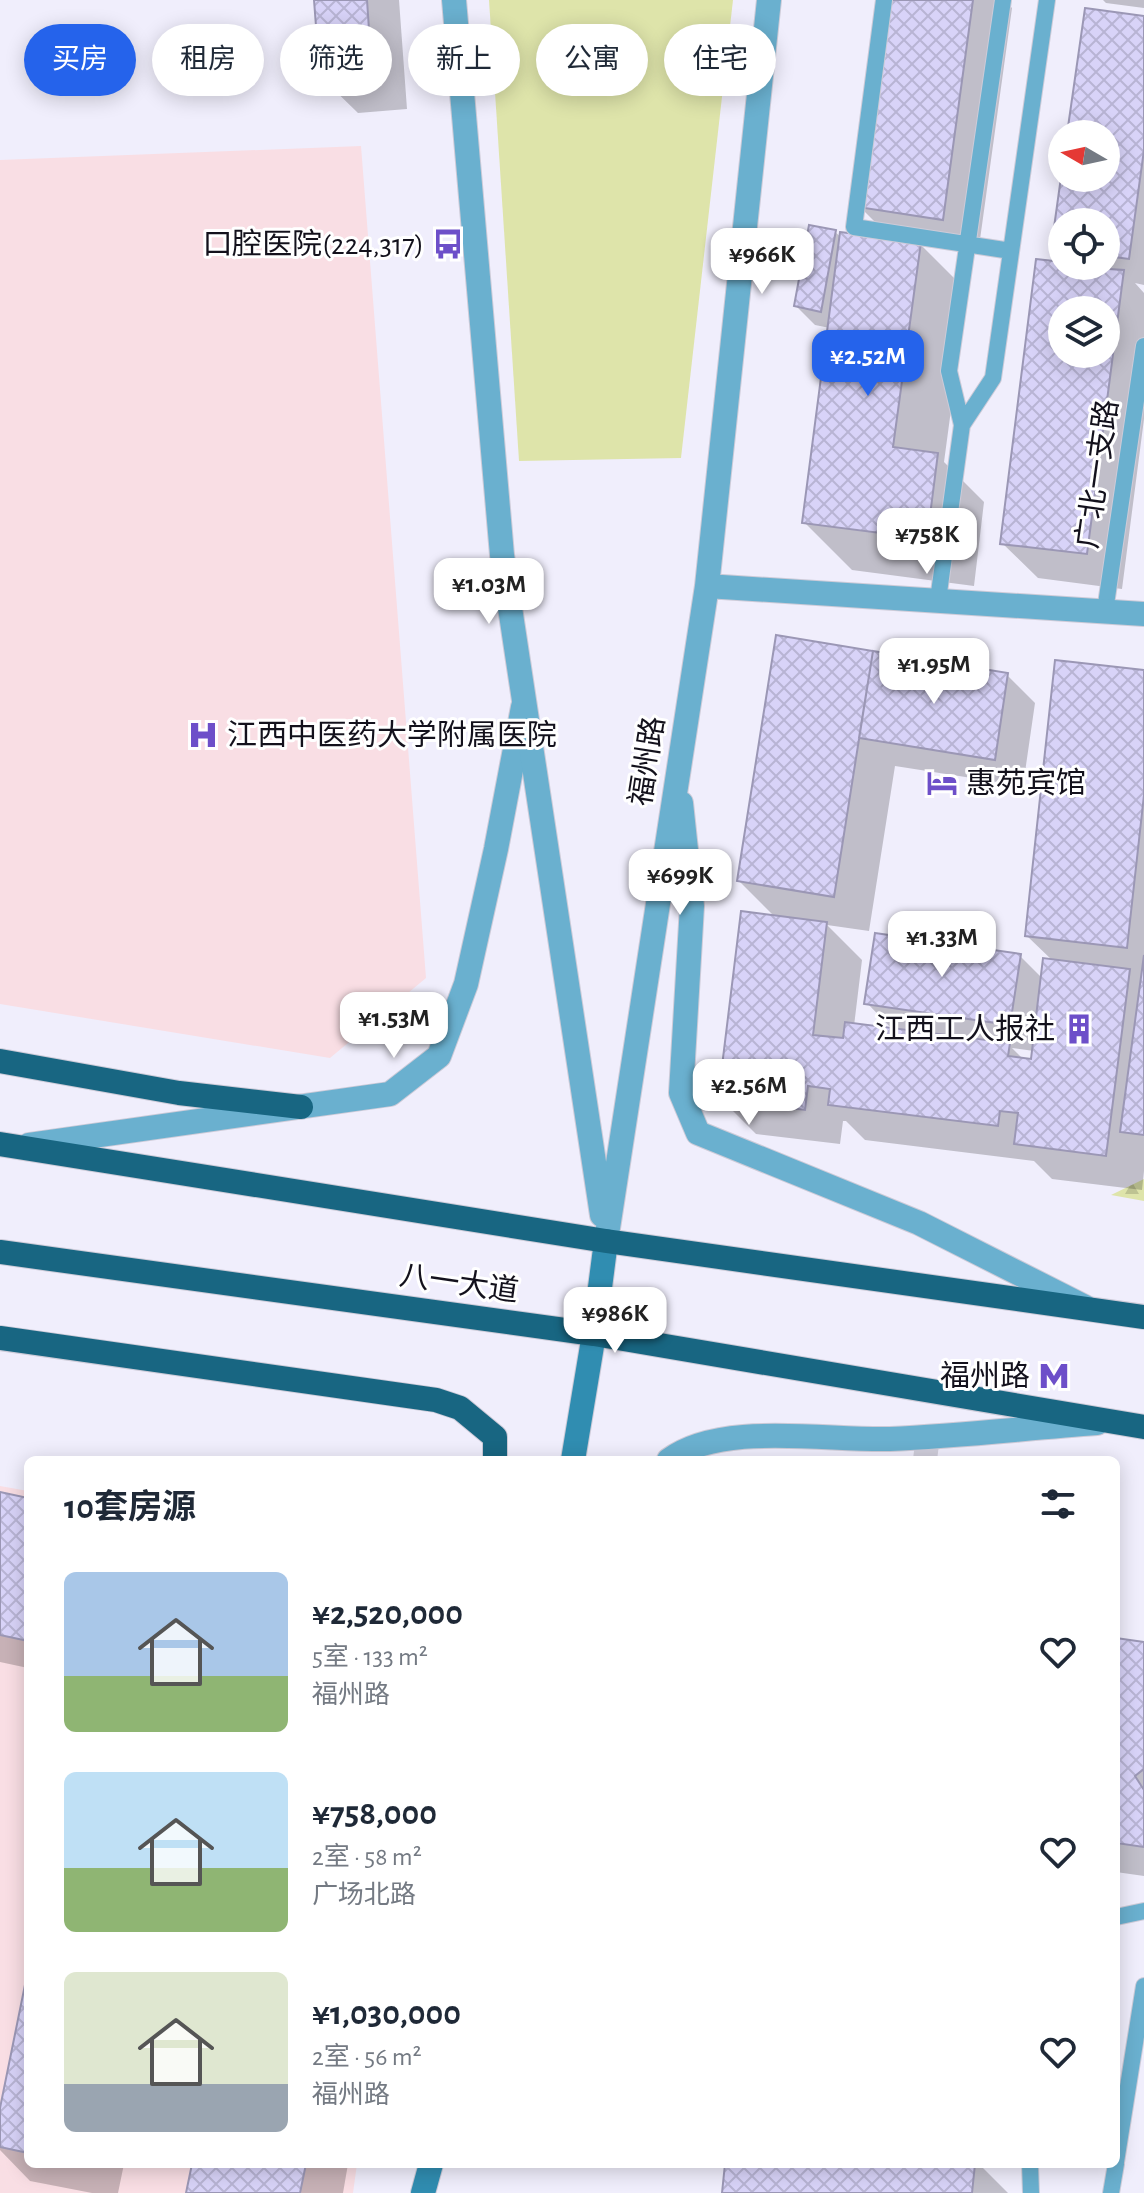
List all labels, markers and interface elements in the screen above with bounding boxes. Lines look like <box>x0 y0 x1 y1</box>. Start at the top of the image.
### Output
chip: 买房 <box>24 24 136 96</box>
chip: 租房 <box>152 24 264 96</box>
chip: 筛选 <box>280 24 392 96</box>
chip: 新上 <box>408 24 520 96</box>
chip: 公寓 <box>536 24 648 96</box>
chip: 住宅 <box>664 24 776 96</box>
north arrow <box>1048 120 1120 192</box>
map controls <box>1048 120 1120 368</box>
button: locate <box>1048 208 1120 280</box>
bus stop icon: 口腔医院(224,317) <box>431 227 465 261</box>
place label: 口腔医院(224,317) <box>202 228 424 260</box>
pin: ¥966K <box>706 228 818 296</box>
text: ¥966K <box>729 241 795 267</box>
button: layers <box>1048 296 1120 368</box>
pin: ¥2.52M <box>803 330 933 398</box>
text: ¥2.52M <box>830 343 906 369</box>
street label: 广北一支路 <box>1071 398 1123 550</box>
pin: ¥758K <box>871 508 983 576</box>
text: ¥758K <box>895 521 959 547</box>
pin: ¥1.03M <box>424 558 554 626</box>
text: ¥1.03M <box>452 571 526 597</box>
pin: ¥1.95M <box>869 638 999 706</box>
text: ¥1.95M <box>897 651 971 677</box>
street label: 福州路 <box>624 714 670 808</box>
hospital icon: 江西中医药大学附属医院 <box>186 718 220 752</box>
place label: 江西中医药大学附属医院 <box>227 719 557 751</box>
hotel icon: 惠苑宾馆 <box>925 766 959 800</box>
place label: 惠苑宾馆 <box>966 767 1086 799</box>
pin: ¥699K <box>624 849 736 917</box>
text: ¥699K <box>647 862 713 888</box>
pin: ¥1.33M <box>877 911 1007 979</box>
text: ¥1.33M <box>906 924 978 950</box>
pin: ¥1.53M <box>329 992 459 1060</box>
text: ¥1.53M <box>358 1005 430 1031</box>
building icon: 江西工人报社 <box>1062 1012 1096 1046</box>
place label: 江西工人报社 <box>875 1013 1055 1045</box>
pin: ¥2.56M <box>684 1059 814 1127</box>
text: ¥2.56M <box>711 1072 787 1098</box>
street label: 八一大道 <box>397 1259 521 1307</box>
pin: ¥986K <box>559 1287 671 1355</box>
text: ¥986K <box>582 1300 648 1326</box>
metro station icon: 福州路 <box>1037 1359 1071 1393</box>
place label: 福州路 <box>940 1360 1030 1392</box>
icon: filters <box>1036 1482 1080 1526</box>
text: 10套房源 <box>64 1491 196 1525</box>
text: ¥2,520,000 <box>312 1597 463 1631</box>
icon: home <box>128 1604 224 1700</box>
icon: heart <box>1036 1630 1080 1674</box>
text: 5室 · 133 m² <box>312 1644 428 1670</box>
text: 福州路 <box>312 1682 390 1708</box>
text: ¥758,000 <box>312 1797 437 1831</box>
icon: home <box>128 1804 224 1900</box>
icon: heart <box>1036 1830 1080 1874</box>
text: 2室 · 58 m² <box>312 1844 422 1870</box>
text: 广场北路 <box>312 1882 416 1908</box>
text: ¥1,030,000 <box>312 1997 461 2031</box>
icon: home <box>128 2004 224 2100</box>
icon: heart <box>1036 2030 1080 2074</box>
text: 2室 · 56 m² <box>312 2044 422 2070</box>
text: 福州路 <box>312 2082 390 2108</box>

